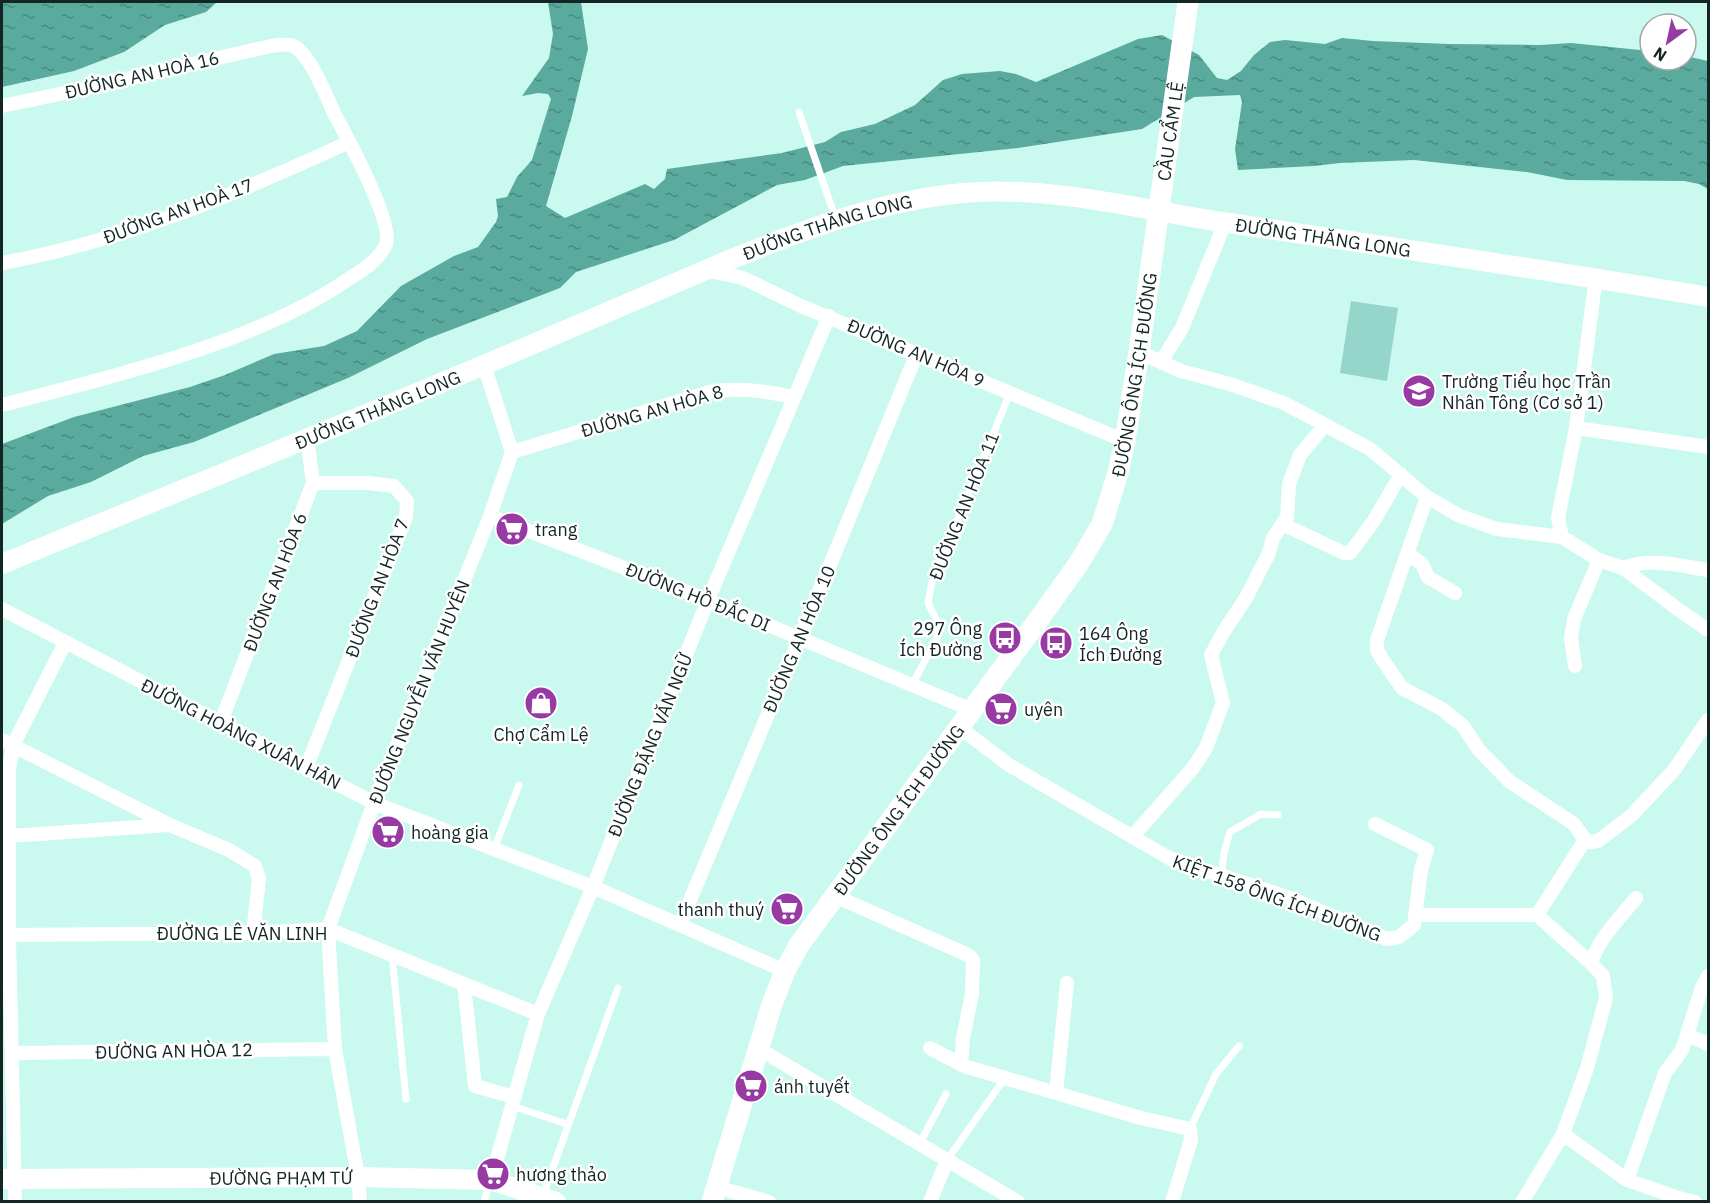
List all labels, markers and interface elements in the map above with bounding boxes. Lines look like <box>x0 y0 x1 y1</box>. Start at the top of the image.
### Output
north arrow <box>1638 12 1698 72</box>
text: N <box>1650 43 1670 66</box>
street label: ĐƯỜNG AN HOÀ 16 <box>62 45 221 104</box>
street label: CẦU CẨM LỆ <box>1150 80 1188 182</box>
street label: ĐƯỜNG AN HOÀ 17 <box>100 172 256 249</box>
street label: ĐƯỜNG THĂNG LONG <box>739 189 914 265</box>
street label: ĐƯỜNG THĂNG LONG <box>1234 213 1413 261</box>
street label: ĐƯỜNG ÔNG ÍCH ĐƯỜNG <box>1106 271 1162 479</box>
street label: ĐƯỜNG AN HÒA 9 <box>844 313 988 392</box>
street label: ĐƯỜNG THĂNG LONG <box>291 365 464 454</box>
place label: Trường Tiểu học Trần Nhân Tông (Cơ sở 1) <box>1442 370 1611 414</box>
school or university icon: Trường Tiểu học Trần Nhân Tông (Cơ sở 1) <box>1401 373 1437 409</box>
street label: ĐƯỜNG AN HÒA 8 <box>578 379 726 442</box>
street label: ĐƯỜNG AN HÒA 11 <box>923 428 1004 583</box>
street label: ĐƯỜNG AN HÒA 6 <box>237 509 312 655</box>
supermarket icon: trang <box>494 511 530 547</box>
street label: ĐƯỜNG AN HÒA 7 <box>339 515 414 661</box>
place label: trang <box>535 518 578 541</box>
street label: ĐƯỜNG HỒ ĐẮC DI <box>622 555 775 637</box>
street label: ĐƯỜNG AN HÒA 10 <box>757 562 840 716</box>
street label: ĐƯỜNG NGUYỄN VĂN HUYÊN <box>362 576 475 807</box>
place label: 297 Ông Ích Đường <box>899 617 982 661</box>
bus stop icon: 297 Ông Ích Đường <box>987 620 1023 656</box>
place label: 164 Ông Ích Đường <box>1079 622 1162 666</box>
bus stop icon: 164 Ông Ích Đường <box>1038 625 1074 661</box>
street label: ĐƯỜNG ĐẶNG VĂN NGỮ <box>602 649 698 840</box>
street label: ĐƯỜNG HOÀNG XUÂN HÃN <box>137 673 345 794</box>
shop icon: Chợ Cẩm Lệ <box>523 685 559 721</box>
supermarket icon: uyên <box>983 691 1019 727</box>
place label: uyên <box>1024 698 1063 721</box>
street label: ĐƯỜNG ÔNG ÍCH ĐƯỜNG <box>828 720 969 900</box>
place label: Chợ Cẩm Lệ <box>493 723 589 746</box>
supermarket icon: hoàng gia <box>370 814 406 850</box>
place label: hoàng gia <box>411 821 489 844</box>
street label: KIỆT 158 ÔNG ÍCH ĐƯỜNG <box>1170 849 1385 946</box>
supermarket icon: thanh thuý <box>769 891 805 927</box>
place label: thanh thuý <box>677 898 764 921</box>
street label: ĐƯỜNG LÊ VĂN LINH <box>157 921 327 945</box>
street label: ĐƯỜNG AN HÒA 12 <box>95 1037 253 1064</box>
supermarket icon: ánh tuyết <box>733 1068 769 1104</box>
place label: ánh tuyết <box>774 1075 850 1098</box>
supermarket icon: hương thảo <box>475 1156 511 1192</box>
place label: hương thảo <box>516 1163 607 1186</box>
street label: ĐƯỜNG PHẠM TỨ <box>209 1165 353 1189</box>

